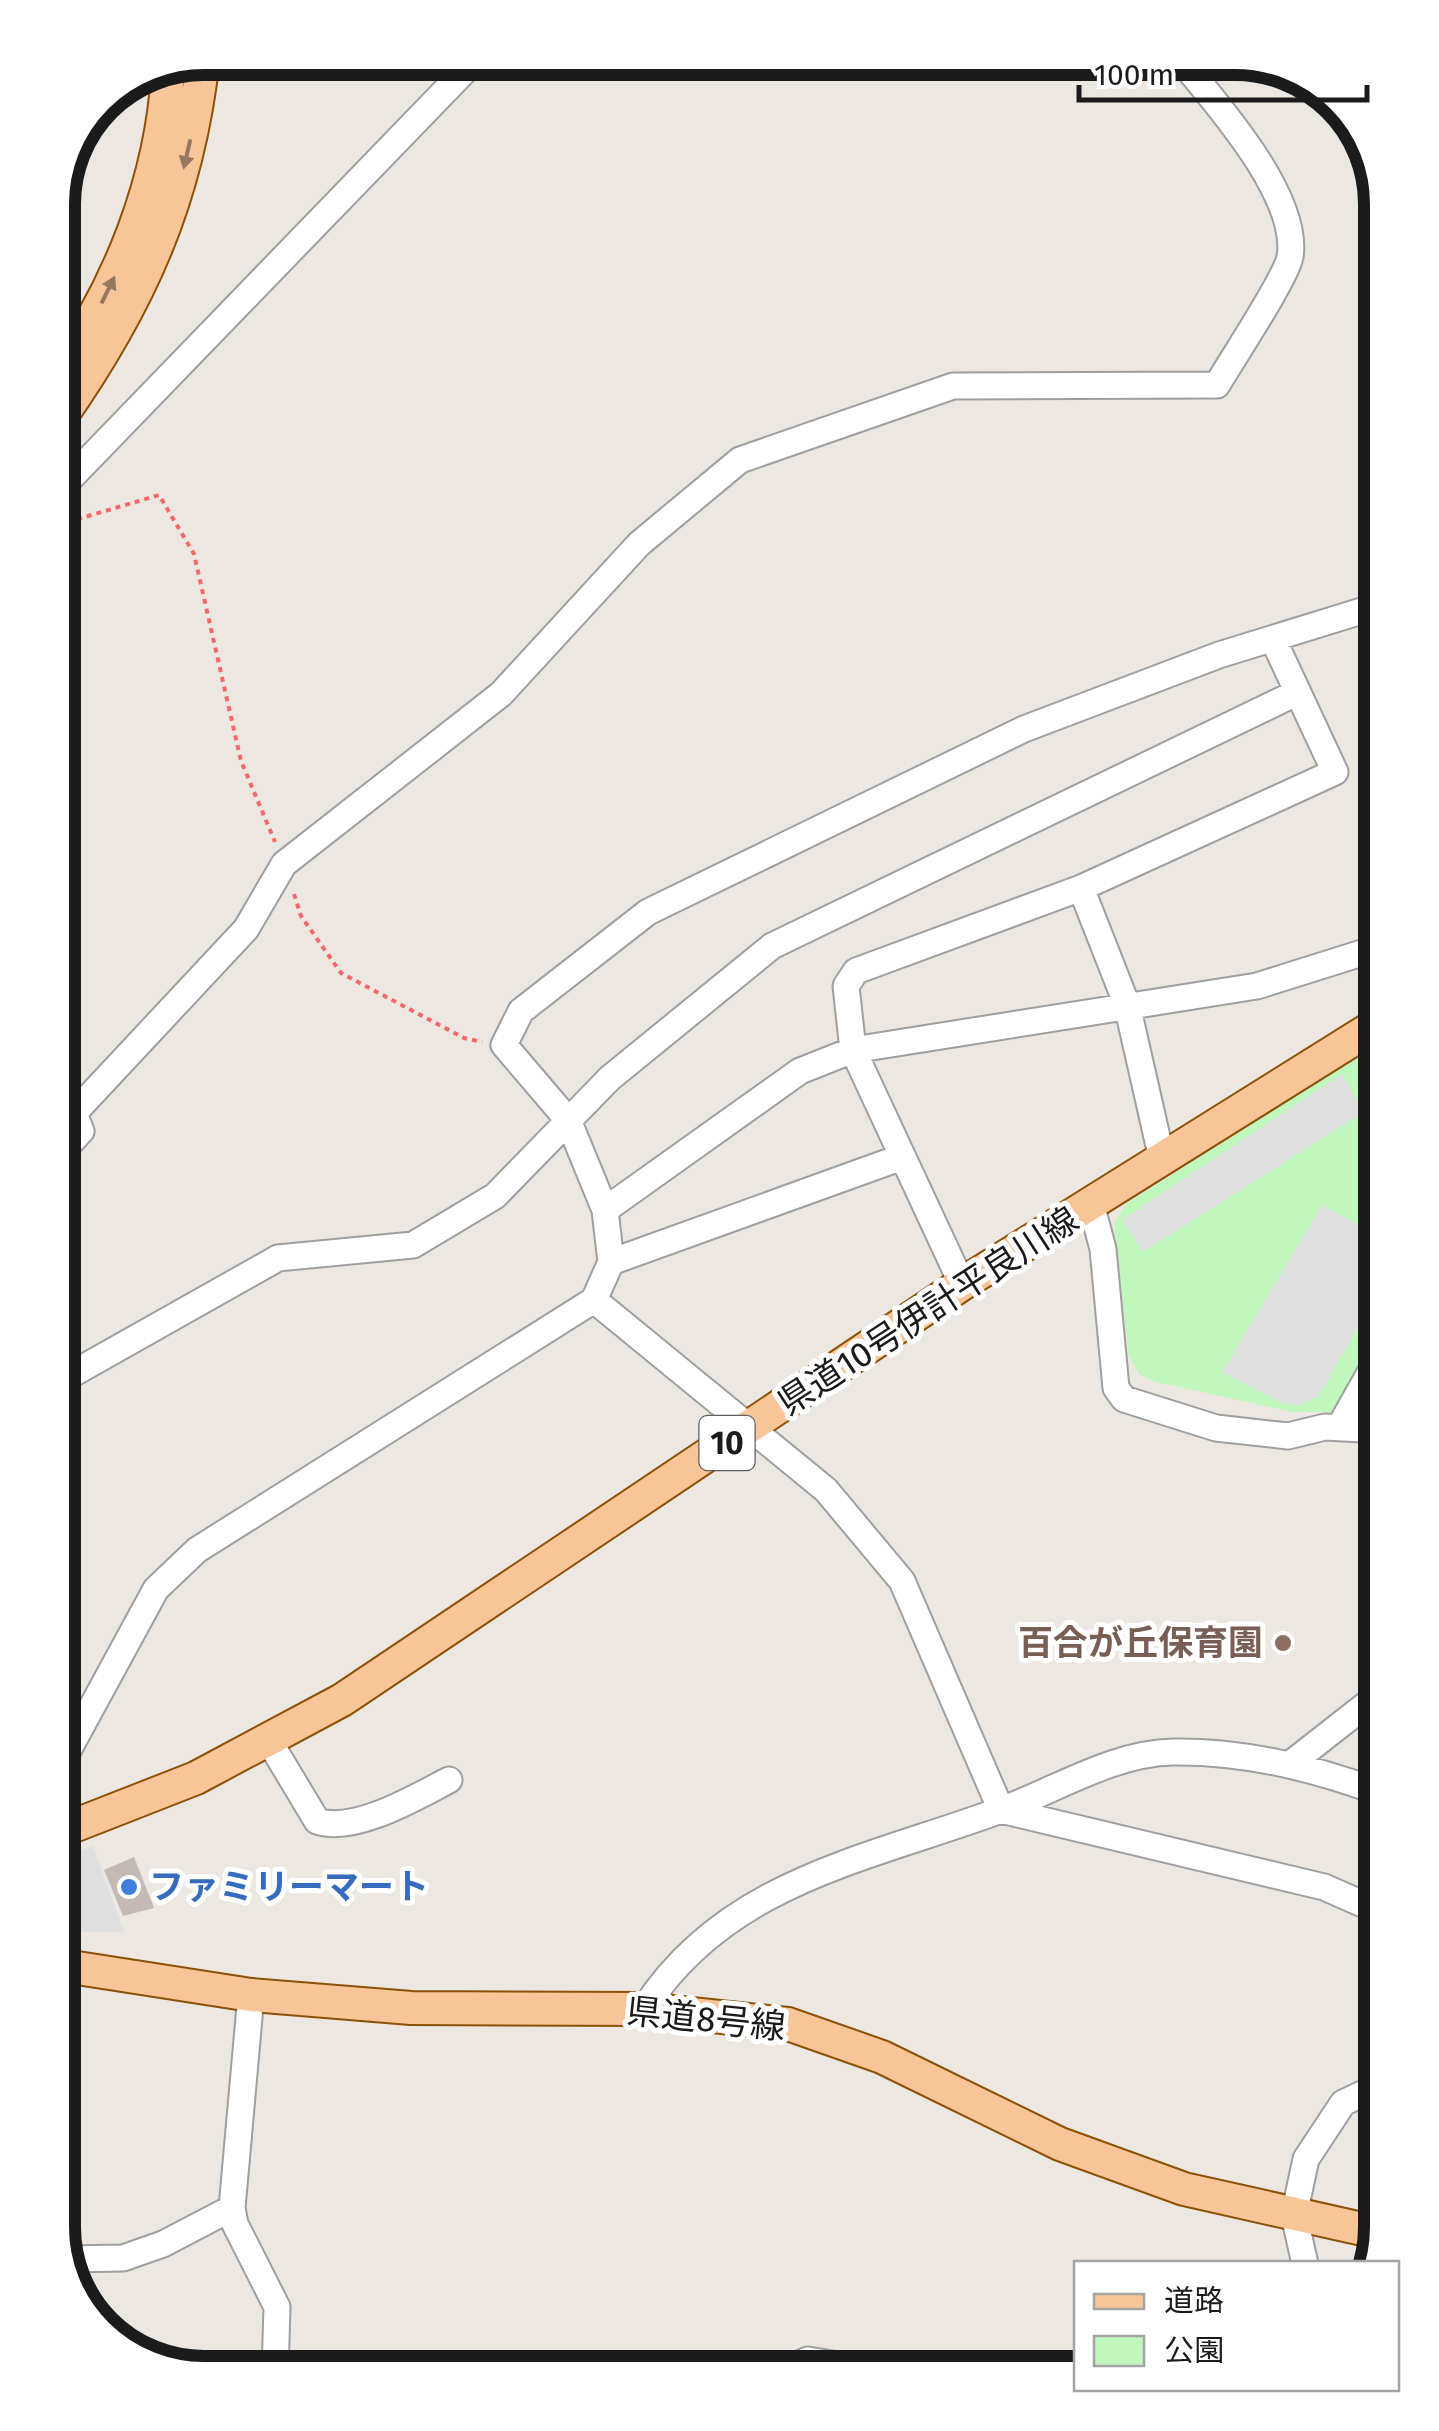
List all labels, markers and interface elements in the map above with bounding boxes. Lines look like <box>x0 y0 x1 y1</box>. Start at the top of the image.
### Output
scale bar <box>1079 40 1366 102</box>
text: 100 m <box>1094 57 1174 93</box>
one-way arrow <box>179 139 194 170</box>
one-way arrow <box>99 275 116 304</box>
street label: 県道10号伊計平良川線 <box>770 1198 1086 1424</box>
road number: 10 <box>700 1416 754 1470</box>
place label: 百合が丘保育園 <box>1018 1622 1263 1664</box>
marker: 百合が丘保育園 <box>1272 1632 1294 1654</box>
place label: ファミリーマート <box>149 1866 429 1908</box>
marker: ファミリーマート <box>118 1876 140 1898</box>
street label: 県道8号線 <box>625 1990 787 2048</box>
legend <box>1074 2261 1399 2391</box>
text: 道路 <box>1164 2283 1224 2319</box>
text: 公園 <box>1164 2333 1224 2369</box>

